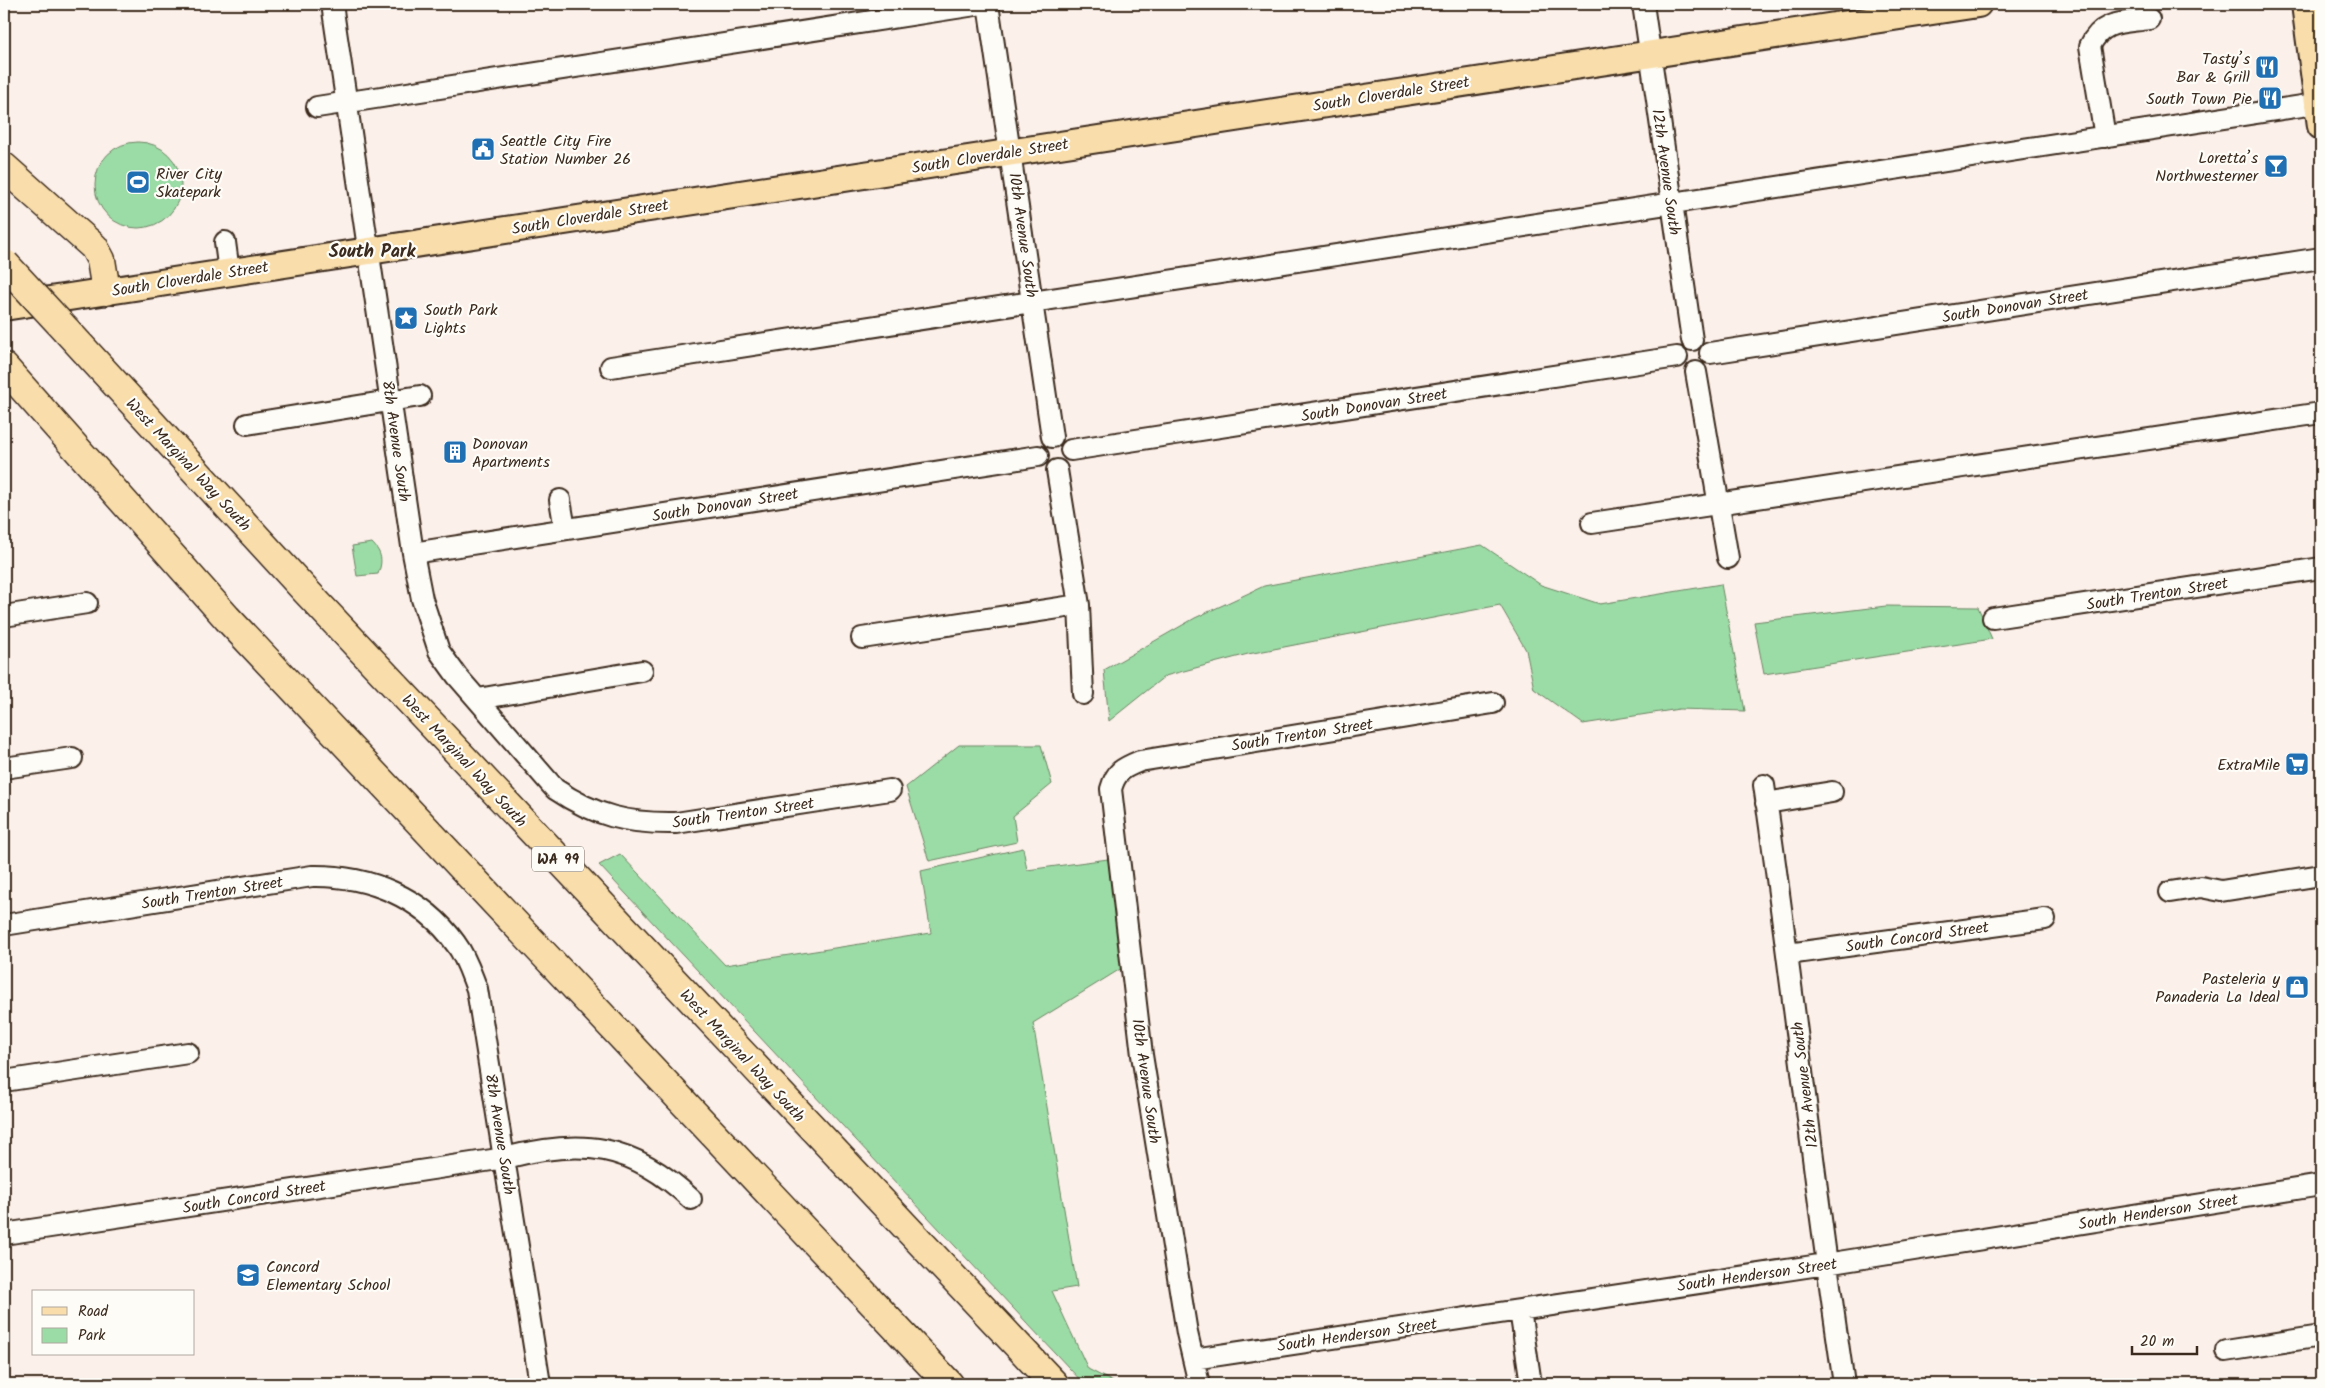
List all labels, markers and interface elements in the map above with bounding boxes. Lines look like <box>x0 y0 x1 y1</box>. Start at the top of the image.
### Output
place label: Tasty’s Bar & Grill <box>2176 47 2250 90</box>
restaurant icon: Tasty’s Bar & Grill <box>2254 54 2280 80</box>
street label: South Cloverdale Street <box>1311 70 1472 119</box>
restaurant icon: South Town Pie <box>2257 85 2283 111</box>
place label: South Town Pie <box>2146 87 2252 112</box>
street label: 12th Avenue South <box>1644 107 1687 237</box>
place label: Seattle City Fire Station Number 26 <box>500 129 631 172</box>
street label: South Cloverdale Street <box>910 132 1071 181</box>
public building icon: Seattle City Fire Station Number 26 <box>470 136 496 162</box>
place label: Loretta’s Northwesterner <box>2155 146 2260 189</box>
bar icon: Loretta’s Northwesterner <box>2263 153 2289 179</box>
place label: River City Skatepark <box>156 162 222 205</box>
sports icon: River City Skatepark <box>125 169 151 195</box>
street label: 10th Avenue South <box>1001 171 1044 299</box>
street label: South Cloverdale Street <box>510 193 671 242</box>
district label: South Park <box>329 238 416 267</box>
street label: South Cloverdale Street <box>110 255 271 304</box>
street label: South Donovan Street <box>1940 282 2091 330</box>
place label: South Park Lights <box>424 298 498 341</box>
place icon: South Park Lights <box>393 305 419 331</box>
street label: 8th Avenue South <box>375 379 416 504</box>
street label: South Donovan Street <box>1299 381 1450 429</box>
street label: West Marginal Way South <box>119 393 257 537</box>
place label: Donovan Apartments <box>472 432 550 475</box>
building icon: Donovan Apartments <box>442 439 468 465</box>
street label: South Donovan Street <box>650 481 801 529</box>
street label: South Trenton Street <box>2085 571 2231 618</box>
street label: West Marginal Way South <box>395 689 533 833</box>
street label: South Trenton Street <box>1230 712 1376 759</box>
supermarket icon: ExtraMile <box>2284 751 2310 777</box>
place label: ExtraMile <box>2217 753 2280 778</box>
street label: South Trenton Street <box>671 791 817 836</box>
road number: WA 99 <box>532 846 584 872</box>
street label: South Trenton Street <box>140 870 286 917</box>
street label: South Concord Street <box>1844 915 1991 960</box>
place label: Pasteleria y Panaderia La Ideal <box>2155 967 2280 1010</box>
shop icon: Pasteleria y Panaderia La Ideal <box>2284 974 2310 1000</box>
street label: West Marginal Way South <box>673 984 811 1128</box>
street label: 10th Avenue South <box>1124 1017 1167 1145</box>
street label: 12th Avenue South <box>1785 1020 1826 1149</box>
street label: 8th Avenue South <box>478 1072 521 1197</box>
street label: South Concord Street <box>181 1174 328 1221</box>
street label: South Henderson Street <box>2077 1187 2241 1237</box>
street label: South Henderson Street <box>1676 1252 1840 1299</box>
place label: Concord Elementary School <box>266 1255 391 1298</box>
school or university icon: Concord Elementary School <box>235 1262 261 1288</box>
legend <box>32 1290 195 1356</box>
text: Road <box>78 1300 109 1324</box>
street label: South Henderson Street <box>1276 1312 1440 1359</box>
scale bar <box>2132 1323 2198 1355</box>
text: Park <box>78 1324 106 1348</box>
text: 20 m <box>2140 1330 2174 1354</box>

